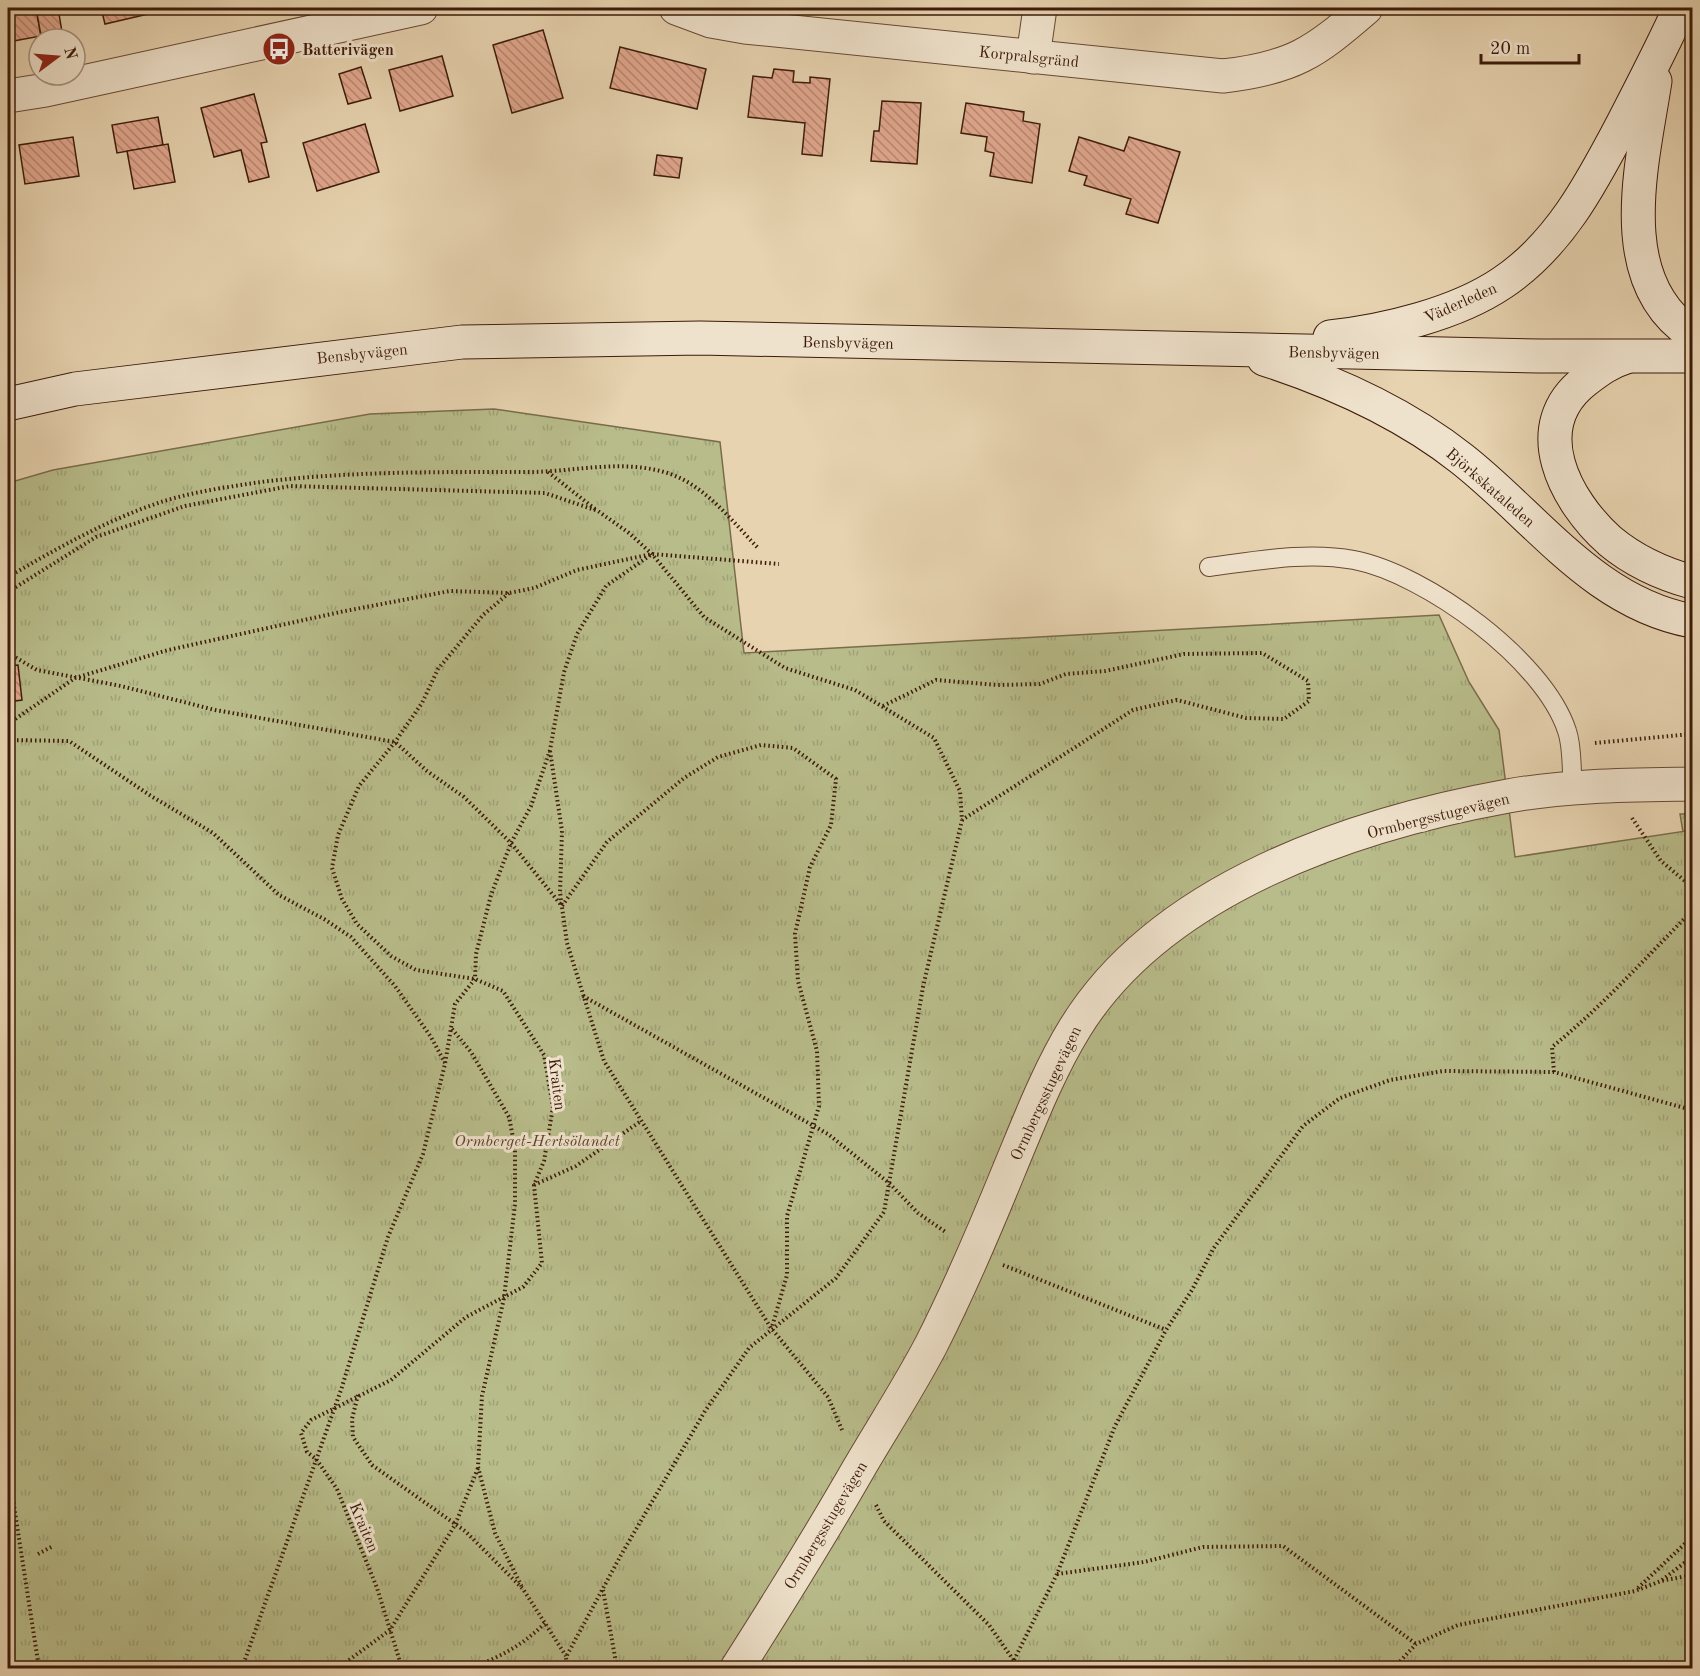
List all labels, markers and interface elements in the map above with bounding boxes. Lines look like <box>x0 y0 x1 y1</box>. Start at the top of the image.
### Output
north arrow <box>27 27 87 87</box>
scale bar <box>1481 27 1578 65</box>
bus stop icon: Batterivägen <box>261 31 297 67</box>
text: 20 m <box>1490 40 1530 58</box>
place label: Batterivägen <box>302 43 394 59</box>
text: N <box>60 45 79 62</box>
street label: Korpralsgränd <box>978 45 1080 71</box>
street label: Väderleden <box>1422 281 1500 327</box>
street label: Bensbyvägen <box>802 335 894 353</box>
street label: Bensbyvägen <box>316 342 409 368</box>
street label: Bensbyvägen <box>1288 345 1380 363</box>
street label: Björkskataleden <box>1442 446 1537 531</box>
street label: Ormbergsstugevägen <box>1366 791 1512 842</box>
street label: Ormbergsstugevägen <box>1009 1024 1085 1164</box>
street label: Kraiten <box>545 1057 567 1112</box>
park label: Ormberget-Hertsölandet <box>454 1134 621 1150</box>
street label: Ormbergsstugevägen <box>782 1459 871 1593</box>
street label: Kraiten <box>346 1500 381 1555</box>

